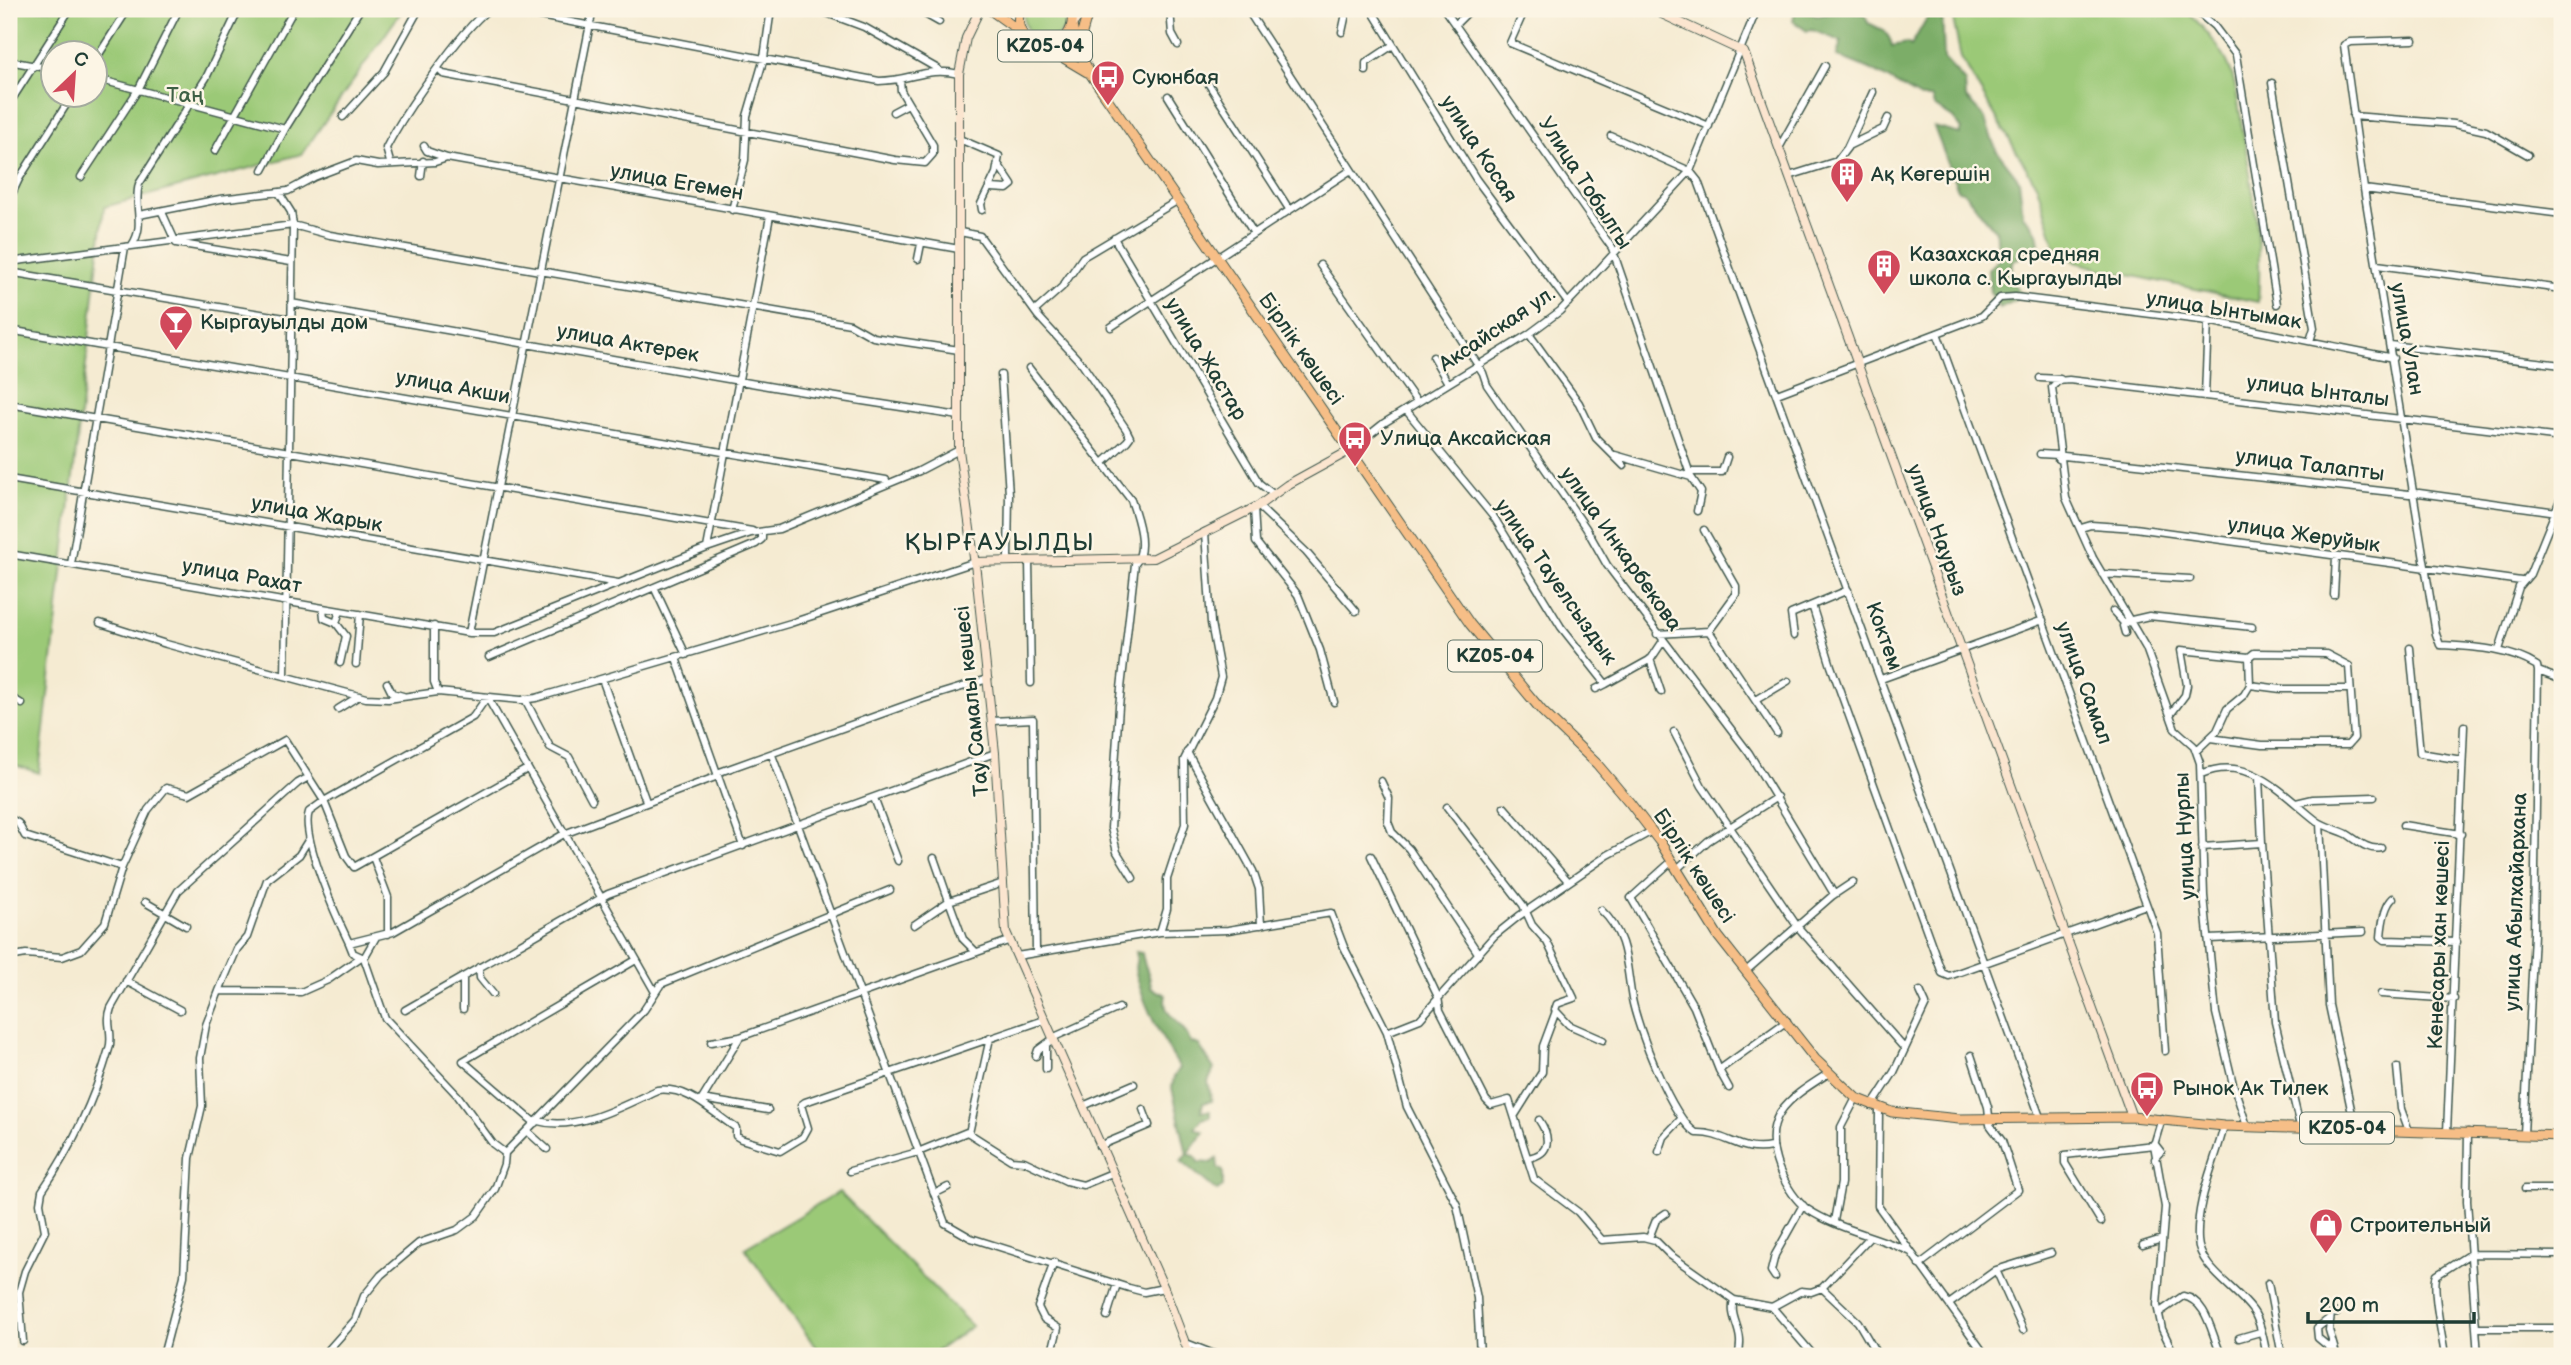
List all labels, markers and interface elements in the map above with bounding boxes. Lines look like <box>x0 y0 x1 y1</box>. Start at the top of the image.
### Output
road number: KZ05-04 <box>998 30 1092 61</box>
north arrow <box>38 38 108 108</box>
text: С <box>70 47 91 73</box>
bus stop icon: Суюнбая <box>1089 58 1127 107</box>
place label: Суюнбая <box>1132 65 1219 90</box>
park label: Таң <box>167 83 203 108</box>
street label: улица Косая <box>1435 91 1523 207</box>
street label: Улица Тобылгы <box>1533 112 1637 254</box>
building icon: Ақ Көгершін <box>1828 155 1866 204</box>
street label: улица Егемен <box>608 158 746 206</box>
place label: Ақ Көгершін <box>1870 162 1990 187</box>
place label: Казахская средняя школа с. Кыргауылды <box>1909 242 2122 291</box>
building icon: Казахская средняя школа с. Кыргауылды <box>1865 247 1903 296</box>
street label: Аксайская ул. <box>1433 281 1560 378</box>
street label: улица Улан <box>2385 281 2429 397</box>
street label: улица Ынтымак <box>2145 285 2303 335</box>
street label: Бірлік көшесі <box>1253 288 1349 410</box>
street label: улица Жастар <box>1160 293 1252 425</box>
bar icon: Кыргауылды дом <box>157 303 195 352</box>
place label: Кыргауылды дом <box>200 310 368 335</box>
street label: улица Актерек <box>555 318 701 368</box>
street label: улица Акши <box>394 365 512 409</box>
street label: улица Ынталы <box>2245 370 2391 412</box>
bus stop icon: Улица Аксайская <box>1336 419 1374 468</box>
place label: Улица Аксайская <box>1380 426 1551 451</box>
street label: улица Талапты <box>2234 443 2386 487</box>
street label: улица Наурыз <box>1902 461 1972 599</box>
street label: улица Инкарбекова <box>1555 462 1687 636</box>
street label: улица Жарык <box>249 490 385 538</box>
street label: улица Тауелсыздык <box>1489 494 1623 670</box>
street label: улица Жеруйык <box>2226 512 2382 558</box>
district label: ҚЫРҒАУЫЛДЫ <box>905 528 1096 557</box>
street label: улица Рахат <box>180 553 304 599</box>
street label: Коктем <box>1860 598 1908 674</box>
street label: Тау Самалы көшесі <box>950 605 994 797</box>
street label: улица Самал <box>2050 618 2118 748</box>
road number: KZ05-04 <box>1448 640 1542 671</box>
street label: улица Нурлы <box>2169 772 2201 900</box>
street label: улица Абылхайархана <box>2500 792 2532 1012</box>
street label: Бірлік көшесі <box>1648 804 1740 928</box>
street label: Кенесары хан көшесі <box>2423 840 2455 1050</box>
bus stop icon: Рынок Ак Тилек <box>2128 1069 2166 1118</box>
place label: Рынок Ак Тилек <box>2172 1076 2328 1101</box>
road number: KZ05-04 <box>2300 1112 2394 1144</box>
shop icon: Строительный <box>2307 1206 2345 1255</box>
place label: Строительный <box>2350 1213 2491 1238</box>
scale bar <box>2308 1281 2475 1325</box>
text: 200 m <box>2319 1293 2379 1318</box>

